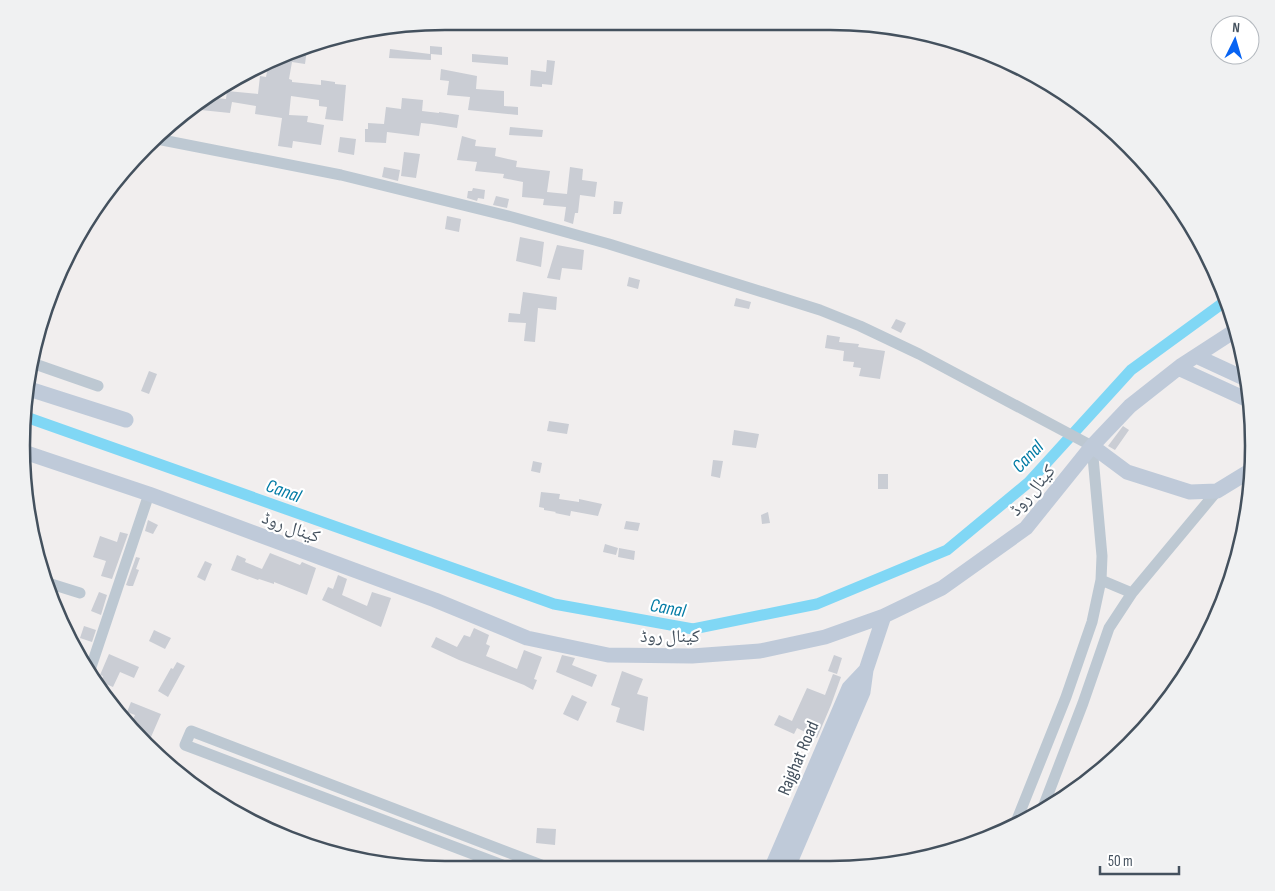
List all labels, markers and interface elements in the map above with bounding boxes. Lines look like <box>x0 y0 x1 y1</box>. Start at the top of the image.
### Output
north arrow <box>1210 15 1260 65</box>
text: N <box>1232 19 1241 36</box>
water label: Canal <box>1007 436 1049 478</box>
street label: کینال روڈ <box>1005 460 1060 520</box>
water label: Canal <box>263 475 305 509</box>
street label: کینال روڈ <box>259 507 323 548</box>
water label: Canal <box>648 594 688 623</box>
street label: کینال روڈ <box>640 626 701 647</box>
street label: Rajghat Road <box>773 718 823 798</box>
scale bar <box>1100 844 1179 876</box>
text: 50 m <box>1108 852 1133 871</box>

